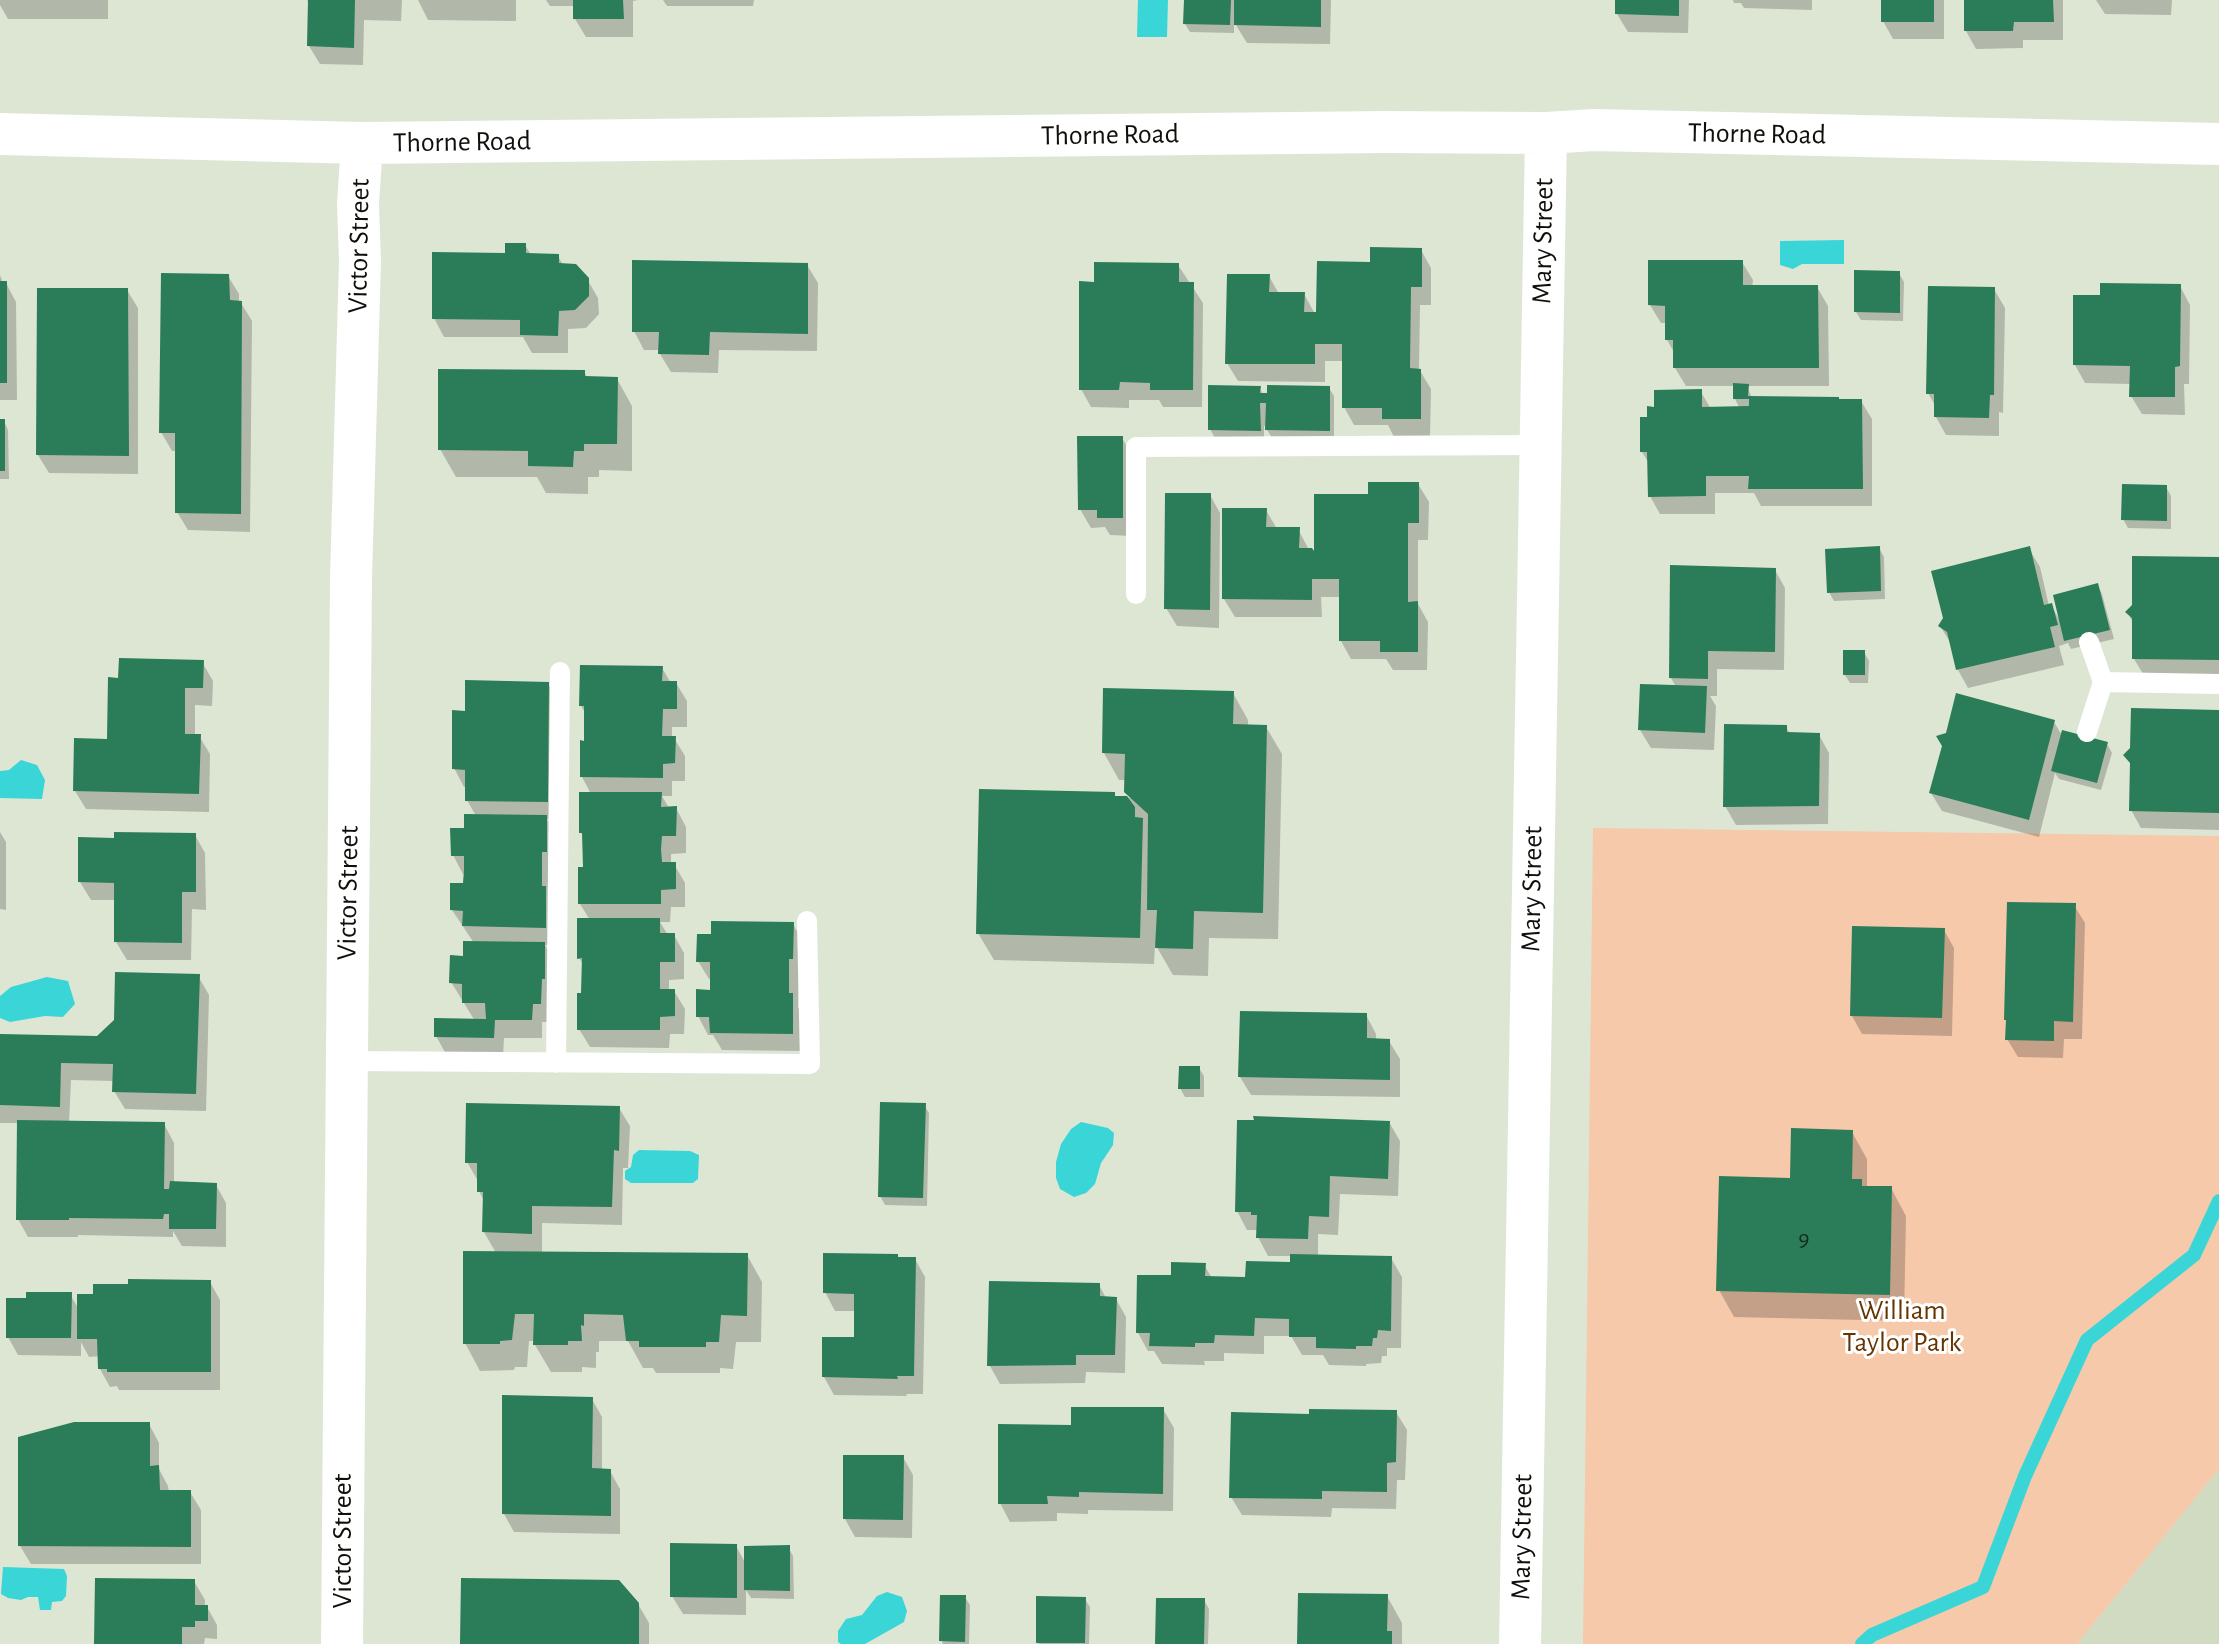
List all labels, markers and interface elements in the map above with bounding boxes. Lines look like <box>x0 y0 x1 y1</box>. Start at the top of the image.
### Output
street label: Thorne Road <box>1688 116 1826 152</box>
street label: Thorne Road <box>1041 117 1179 153</box>
street label: Thorne Road <box>393 124 531 160</box>
street label: Victor Street <box>341 178 377 314</box>
street label: Mary Street <box>1525 178 1561 304</box>
street label: Victor Street <box>330 825 366 961</box>
street label: Mary Street <box>1514 826 1550 952</box>
house number: 9 <box>1798 1225 1810 1253</box>
park label: William Taylor Park <box>1843 1294 1961 1360</box>
street label: Victor Street <box>326 1474 360 1608</box>
street label: Mary Street <box>1504 1474 1540 1600</box>

